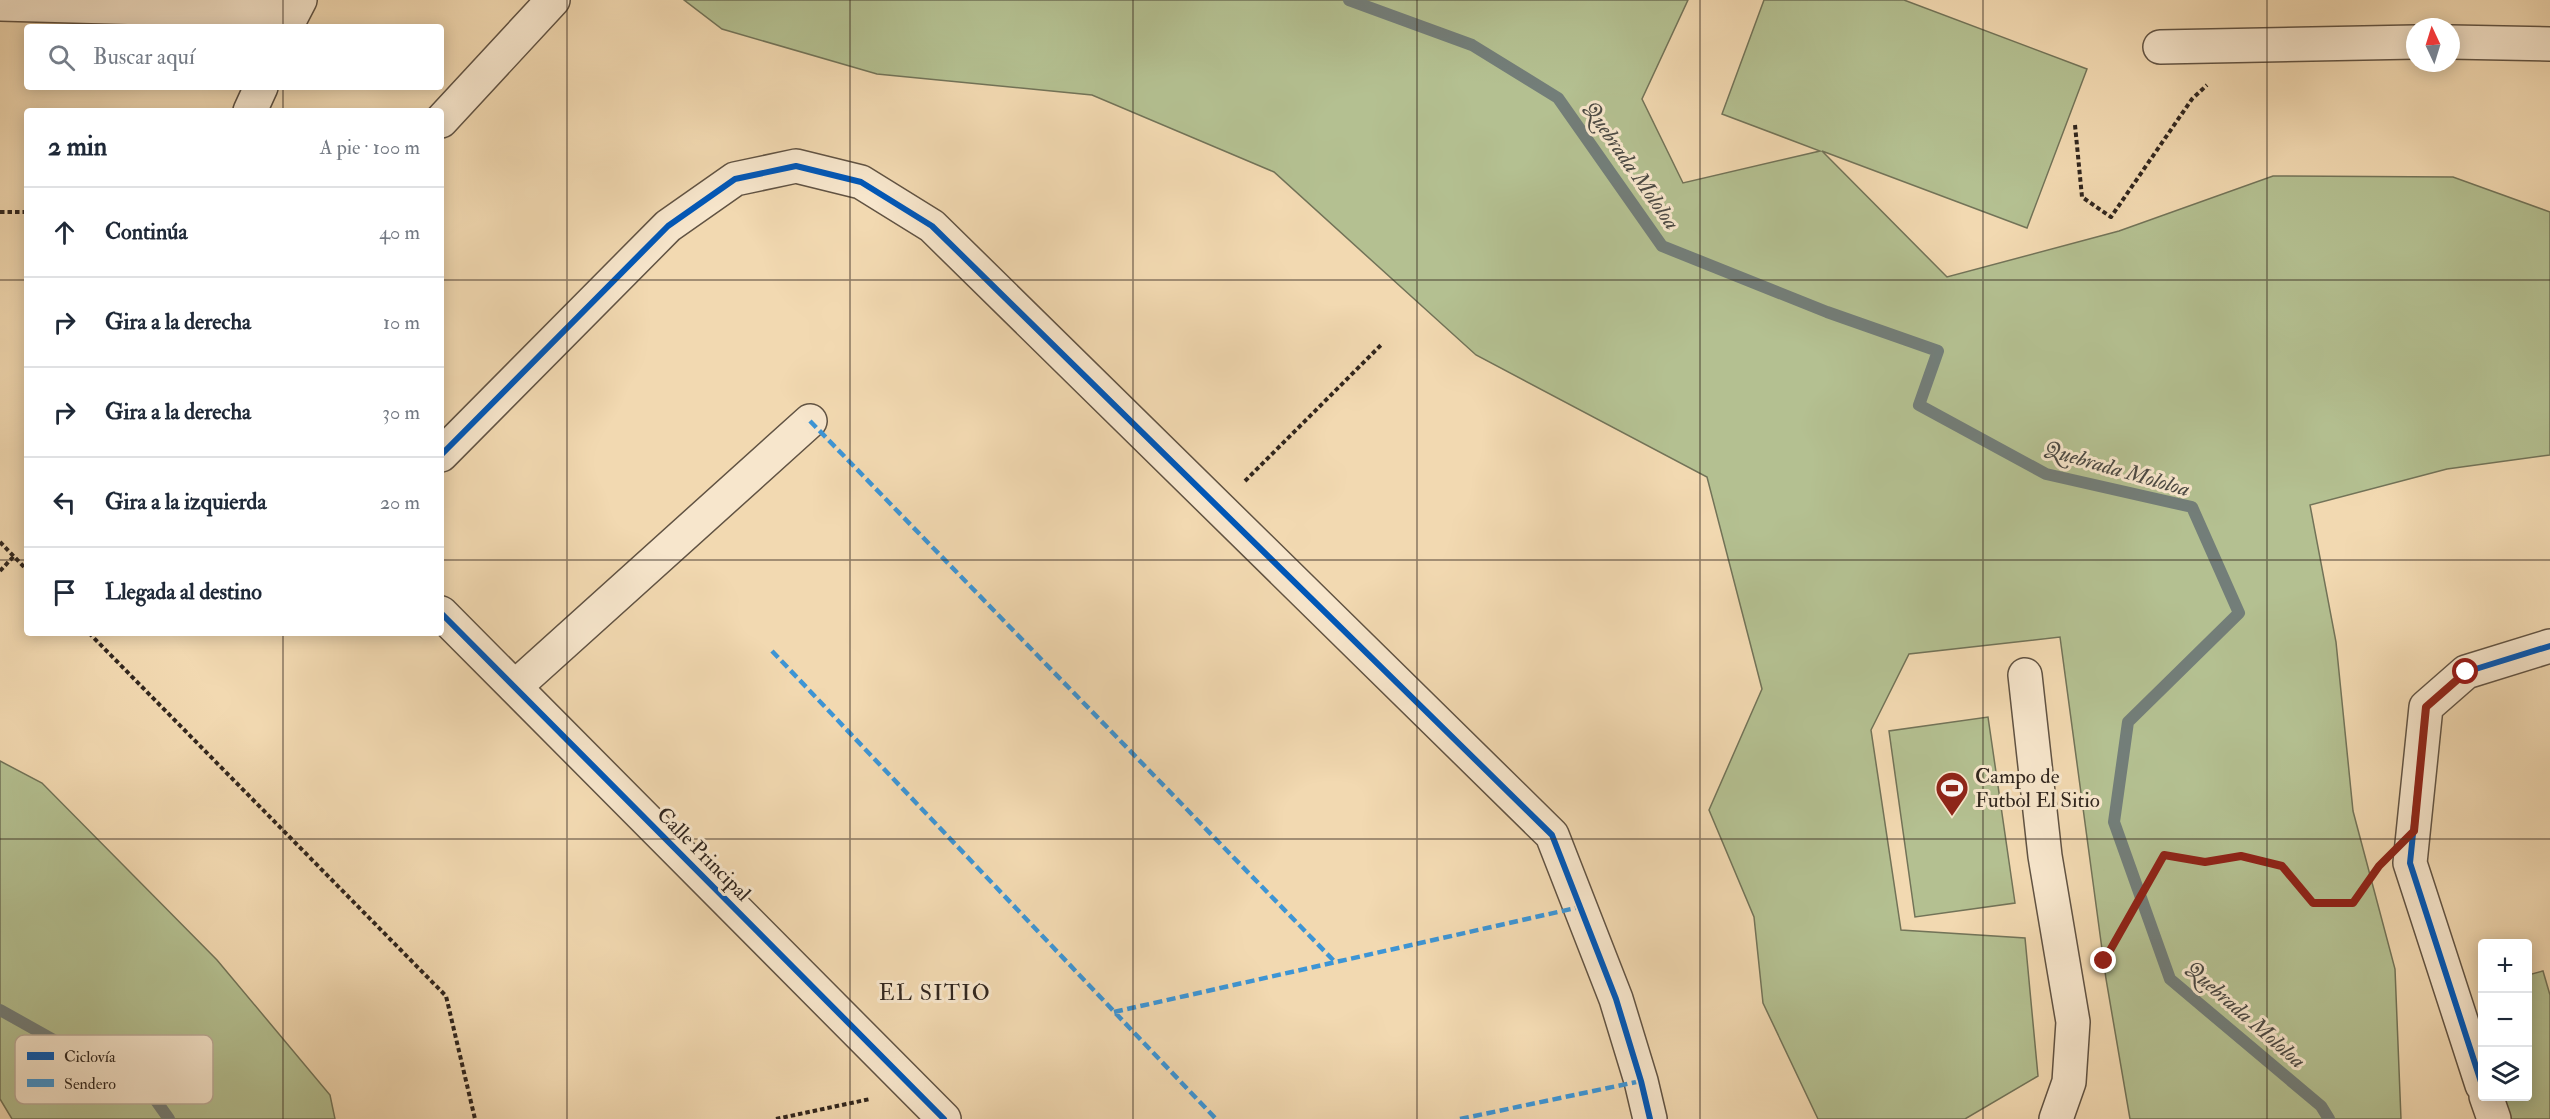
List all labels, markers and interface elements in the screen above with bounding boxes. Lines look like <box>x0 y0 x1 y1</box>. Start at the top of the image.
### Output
north arrow <box>2406 18 2460 72</box>
search box <box>24 24 444 90</box>
icon: search <box>45 41 78 74</box>
text: Buscar aquí <box>93 43 195 71</box>
water label: Quebrada Mololoa <box>1577 96 1686 235</box>
text: 2 min <box>48 131 107 163</box>
text: A pie · 100 m <box>320 135 420 160</box>
icon: ahead <box>48 216 81 249</box>
text: Continúa <box>105 218 188 246</box>
text: 40 m <box>379 220 420 245</box>
icon: right <box>48 306 81 339</box>
text: Gira a la derecha <box>105 308 251 336</box>
text: 10 m <box>383 310 420 335</box>
icon: right <box>48 396 81 429</box>
text: Gira a la derecha <box>105 398 251 426</box>
text: 30 m <box>382 400 420 425</box>
water label: Quebrada Mololoa <box>2040 435 2193 503</box>
icon: left <box>48 486 81 519</box>
text: Gira a la izquierda <box>105 488 266 516</box>
text: 20 m <box>380 490 420 515</box>
icon: arrive <box>48 576 81 609</box>
text: Llegada al destino <box>105 578 262 606</box>
route start <box>2452 658 2478 684</box>
place label: Campo de Futbol El Sitio <box>1975 763 2100 814</box>
sports icon: Campo de Futbol El Sitio <box>1934 770 1970 817</box>
street label: Calle Principal <box>651 801 757 908</box>
map controls <box>2478 939 2532 1101</box>
button: + <box>2478 939 2532 993</box>
route end <box>2090 947 2116 973</box>
water label: Quebrada Mololoa <box>2179 955 2311 1075</box>
district label: EL SITIO <box>879 979 991 1007</box>
button: − <box>2478 993 2532 1047</box>
legend <box>15 1035 213 1104</box>
text: Ciclovía <box>64 1047 116 1067</box>
button: layers <box>2478 1047 2532 1101</box>
text: Sendero <box>64 1074 116 1094</box>

